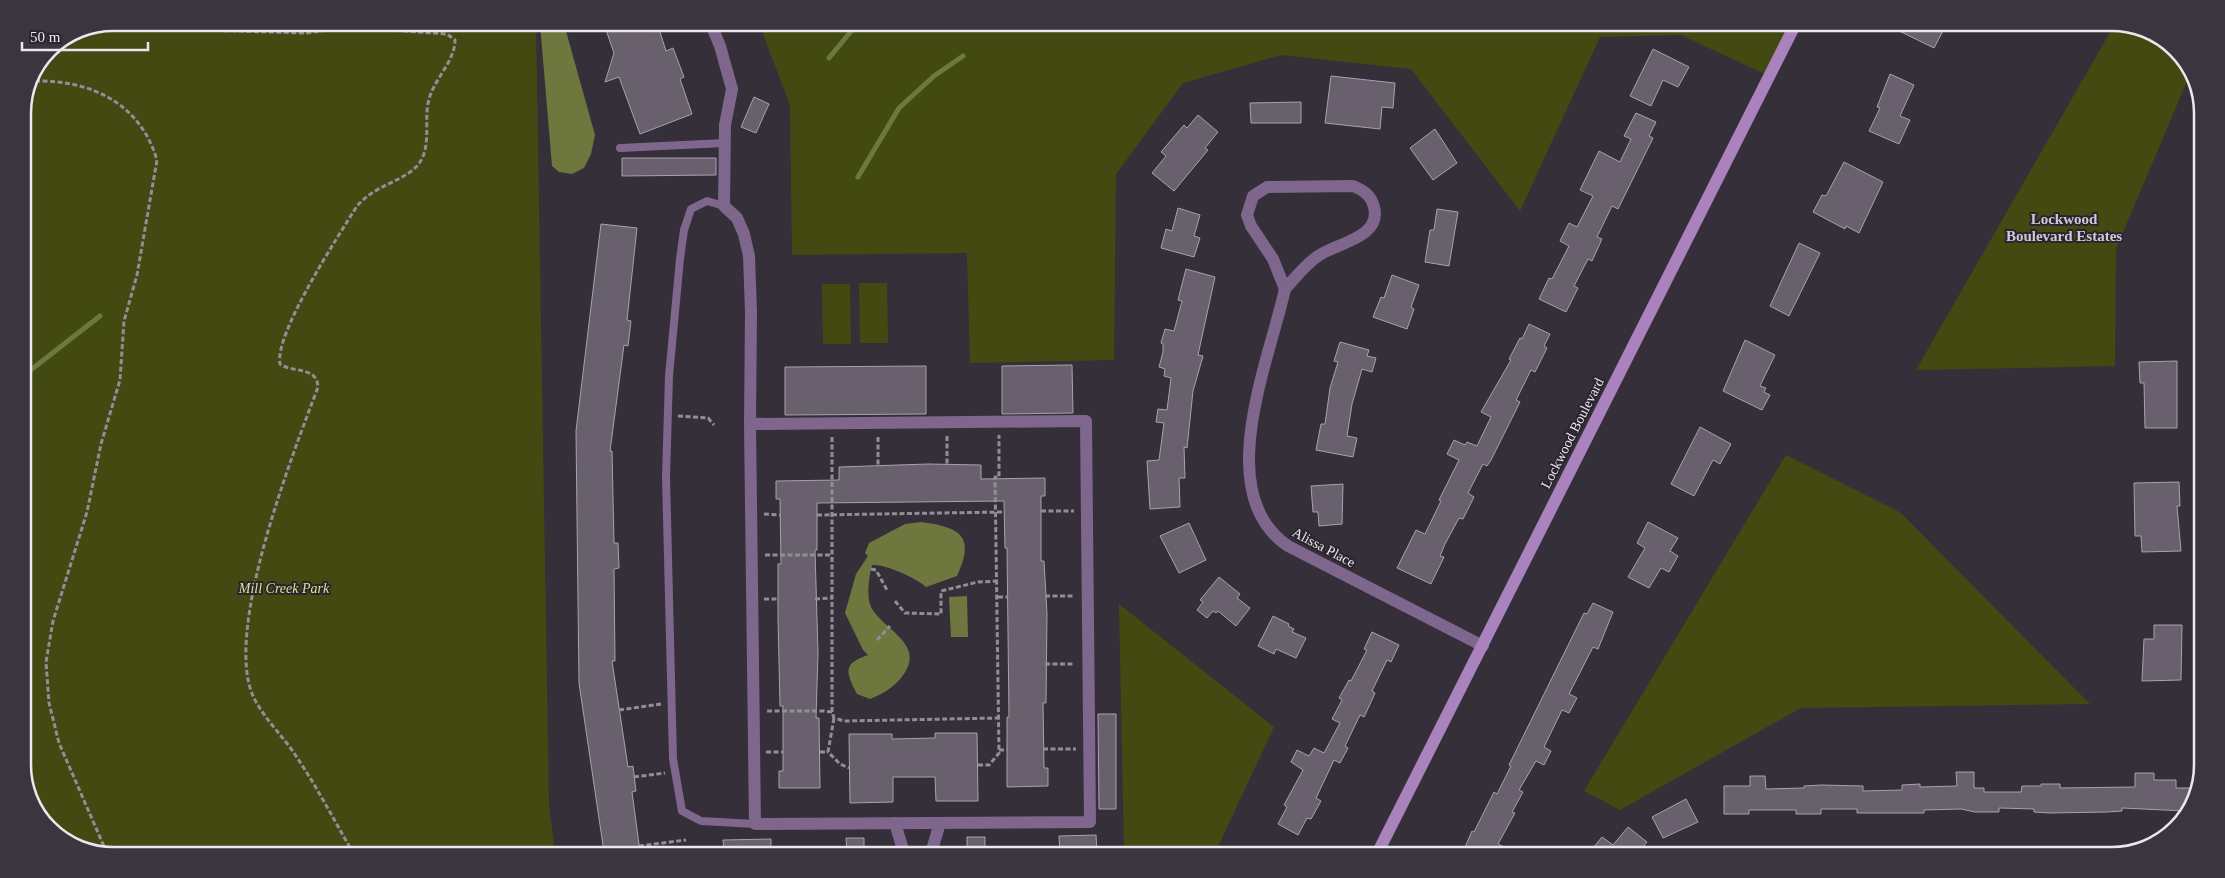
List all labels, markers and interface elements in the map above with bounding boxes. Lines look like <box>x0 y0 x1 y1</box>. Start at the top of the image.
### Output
scale bar <box>22 20 149 52</box>
text: 50 m <box>30 29 61 45</box>
district label: Lockwood Boulevard Estates <box>2006 211 2122 244</box>
street label: Lockwood Boulevard <box>1538 376 1607 491</box>
street label: Alissa Place <box>1290 525 1358 570</box>
park label: Mill Creek Park <box>238 581 330 596</box>

